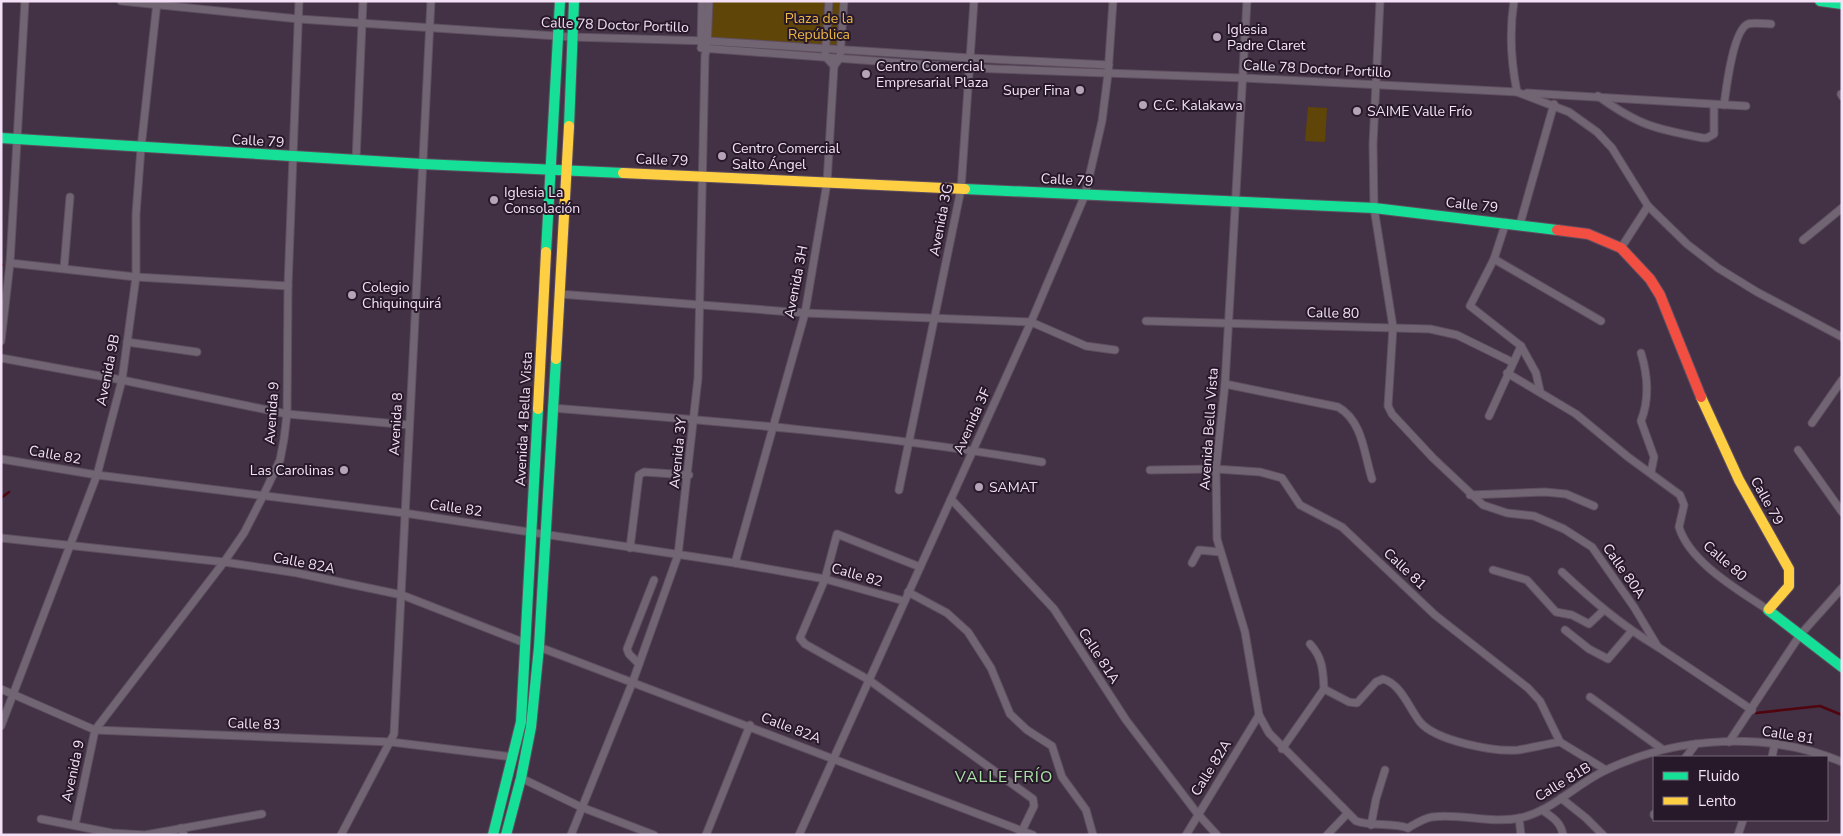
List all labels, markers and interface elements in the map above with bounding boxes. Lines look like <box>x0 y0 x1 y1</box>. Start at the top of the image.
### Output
park label: Plaza de la República <box>785 9 853 44</box>
street label: Calle 78 Doctor Portillo <box>541 13 690 37</box>
place label: Iglesia Padre Claret <box>1227 20 1305 55</box>
marker: Iglesia Padre Claret <box>1211 31 1223 43</box>
street label: Calle 78 Doctor Portillo <box>1243 56 1392 82</box>
place label: Centro Comercial Empresarial Plaza <box>876 57 989 92</box>
marker: Centro Comercial Empresarial Plaza <box>860 68 872 80</box>
place label: Super Fina <box>1003 81 1070 100</box>
marker: Super Fina <box>1074 84 1086 96</box>
place label: C.C. Kalakawa <box>1153 96 1243 115</box>
marker: C.C. Kalakawa <box>1137 99 1149 111</box>
place label: SAIME Valle Frío <box>1367 102 1472 121</box>
marker: SAIME Valle Frío <box>1351 105 1363 117</box>
street label: Calle 79 <box>231 130 285 152</box>
place label: Centro Comercial Salto Ángel <box>732 139 841 174</box>
street label: Calle 79 <box>635 150 689 170</box>
marker: Centro Comercial Salto Ángel <box>716 150 728 162</box>
street label: Calle 79 <box>1040 169 1094 191</box>
street label: Avenida 3G <box>925 182 957 258</box>
place label: Iglesia La Consolación <box>504 183 580 218</box>
street label: Calle 79 <box>1445 193 1499 217</box>
marker: Iglesia La Consolación <box>488 194 500 206</box>
street label: Avenida 3H <box>780 244 812 320</box>
place label: Colegio Chiquinquirá <box>362 278 441 313</box>
marker: Colegio Chiquinquirá <box>346 289 358 301</box>
street label: Calle 80 <box>1306 303 1360 323</box>
street label: Avenida 9B <box>92 333 124 407</box>
street label: Avenida 4 Bella Vista <box>511 351 537 487</box>
street label: Avenida Bella Vista <box>1195 367 1223 491</box>
street label: Avenida 9 <box>260 381 284 445</box>
street label: Avenida 3F <box>949 384 995 457</box>
street label: Avenida 8 <box>385 392 407 456</box>
street label: Avenida 3Y <box>665 416 691 490</box>
street label: Calle 82 <box>27 441 83 469</box>
place label: Las Carolinas <box>250 461 334 480</box>
marker: Las Carolinas <box>338 464 350 476</box>
street label: Calle 79 <box>1746 473 1788 529</box>
place label: SAMAT <box>989 478 1038 497</box>
marker: SAMAT <box>973 481 985 493</box>
street label: Calle 82 <box>429 495 483 521</box>
street label: Calle 80 <box>1699 537 1751 585</box>
street label: Calle 80A <box>1598 540 1650 602</box>
street label: Calle 81 <box>1379 544 1431 594</box>
street label: Calle 82A <box>271 548 337 578</box>
street label: Calle 82 <box>829 559 885 591</box>
street label: Calle 81A <box>1074 624 1124 688</box>
street label: Calle 82A <box>758 708 824 748</box>
street label: Calle 83 <box>227 714 281 734</box>
street label: Calle 81 <box>1760 721 1816 749</box>
street label: Calle 82A <box>1186 736 1236 800</box>
street label: Avenida 9 <box>57 738 89 804</box>
legend <box>1653 756 1828 821</box>
street label: Calle 81B <box>1531 758 1595 806</box>
district label: VALLE FRÍO <box>954 766 1053 788</box>
text: Fluido <box>1698 766 1740 786</box>
text: Lento <box>1698 791 1736 811</box>

